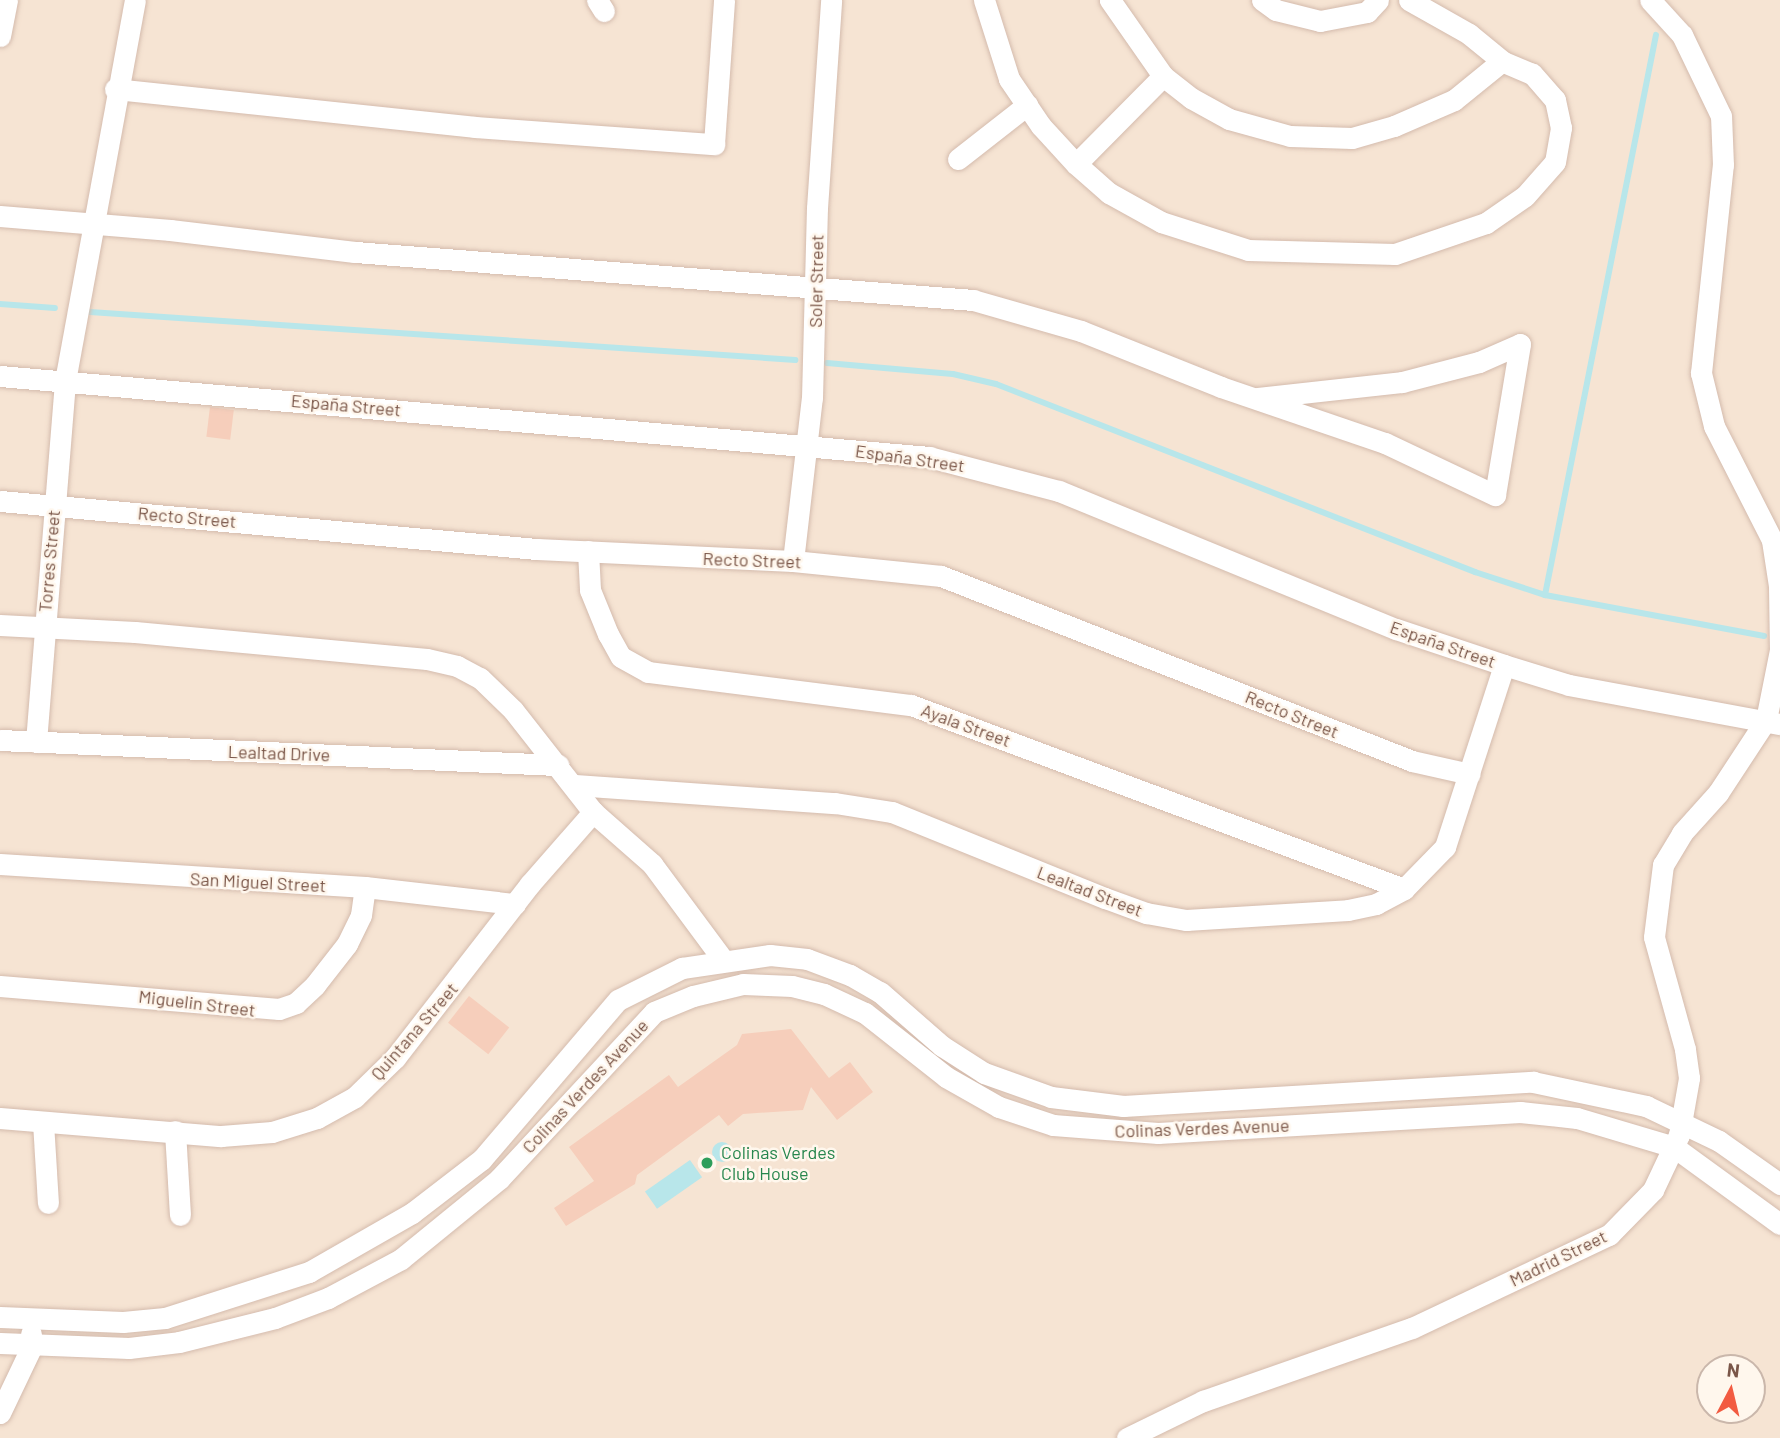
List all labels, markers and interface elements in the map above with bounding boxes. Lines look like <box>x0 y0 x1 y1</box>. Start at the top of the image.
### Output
street label: Soler Street <box>804 234 828 328</box>
street label: España Street <box>290 389 402 421</box>
street label: España Street <box>854 440 966 476</box>
street label: Recto Street <box>137 502 237 532</box>
street label: Torres Street <box>34 509 64 613</box>
street label: Recto Street <box>702 547 802 573</box>
street label: España Street <box>1387 616 1499 672</box>
street label: Recto Street <box>1242 685 1342 743</box>
street label: Ayala Street <box>918 699 1014 751</box>
street label: Lealtad Drive <box>227 740 331 766</box>
street label: Lealtad Street <box>1034 861 1146 921</box>
street label: San Miguel Street <box>189 868 327 896</box>
street label: Quintana Street <box>366 978 462 1084</box>
street label: Miguelin Street <box>137 985 257 1021</box>
street label: Colinas Verdes Avenue <box>517 1015 653 1157</box>
street label: Colinas Verdes Avenue <box>1114 1114 1290 1142</box>
place label: Colinas Verdes Club House <box>721 1142 835 1184</box>
marker: Colinas Verdes Club House <box>699 1155 715 1171</box>
street label: Madrid Street <box>1506 1225 1610 1291</box>
north arrow <box>1696 1354 1766 1424</box>
text: N <box>1726 1357 1741 1382</box>

